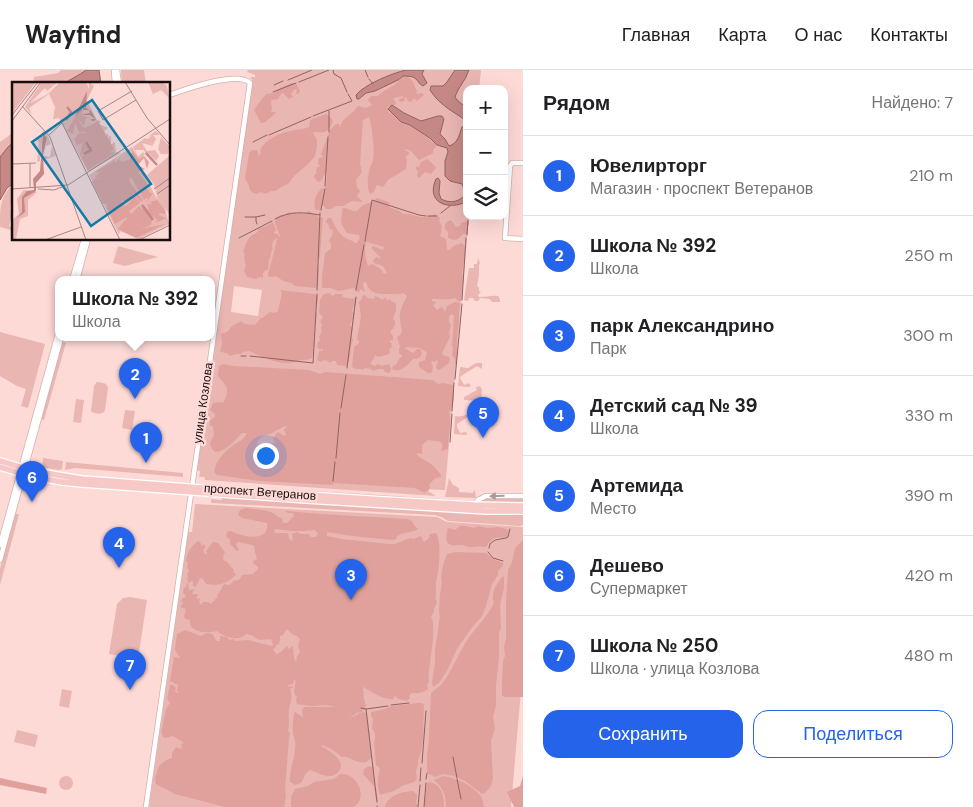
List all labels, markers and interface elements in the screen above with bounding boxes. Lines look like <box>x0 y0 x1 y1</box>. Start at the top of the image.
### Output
text: Wayfind <box>25 19 121 50</box>
text: Главная <box>622 23 690 47</box>
text: Карта <box>718 23 767 47</box>
text: О нас <box>795 23 842 47</box>
text: Контакты <box>870 23 948 47</box>
inset map <box>12 82 170 240</box>
map controls <box>463 85 508 220</box>
button: + <box>463 85 508 130</box>
text: Рядом <box>543 89 610 117</box>
text: Найдено: 7 <box>872 92 953 113</box>
button: − <box>463 130 508 175</box>
text: Ювелирторг <box>590 153 707 178</box>
text: 1 <box>556 165 562 186</box>
text: 210 m <box>909 165 953 186</box>
button: layers <box>463 175 508 220</box>
text: Магазин · проспект Ветеранов <box>590 178 813 199</box>
text: Школа № 392 <box>590 233 716 258</box>
text: 2 <box>554 245 564 266</box>
text: 250 m <box>905 245 953 266</box>
text: Школа <box>590 258 639 279</box>
popup <box>55 276 215 341</box>
text: Школа № 392 <box>72 286 198 311</box>
text: Школа <box>72 311 121 332</box>
text: парк Александрино <box>590 313 774 338</box>
text: 3 <box>554 325 564 346</box>
text: 300 m <box>903 325 953 346</box>
text: Парк <box>590 338 626 359</box>
pin: 2 <box>119 358 151 399</box>
street label: улица Козлова <box>189 361 217 445</box>
text: Детский сад № 39 <box>590 393 758 418</box>
pin: 5 <box>467 397 499 438</box>
text: 4 <box>554 405 564 426</box>
text: 330 m <box>905 405 953 426</box>
text: Школа <box>590 418 639 439</box>
pin: 1 <box>130 422 162 463</box>
your location <box>253 443 279 469</box>
pin: 6 <box>16 461 48 502</box>
text: Артемида <box>590 473 683 498</box>
street label: проспект Ветеранов <box>203 480 317 504</box>
text: 5 <box>554 485 564 506</box>
text: 390 m <box>905 485 953 506</box>
one-way arrow <box>488 492 504 500</box>
text: Место <box>590 498 636 519</box>
pin: 4 <box>103 527 135 568</box>
text: Дешево <box>590 553 664 578</box>
pin: 3 <box>335 559 367 600</box>
text: 6 <box>554 565 564 586</box>
text: 420 m <box>905 565 953 586</box>
text: Супермаркет <box>590 578 688 599</box>
text: Школа № 250 <box>590 633 718 658</box>
text: 7 <box>555 645 563 666</box>
text: 480 m <box>904 645 953 666</box>
pin: 7 <box>114 649 146 690</box>
text: Школа · улица Козлова <box>590 658 759 679</box>
button: Сохранить <box>543 710 743 758</box>
button: Поделиться <box>753 710 953 758</box>

